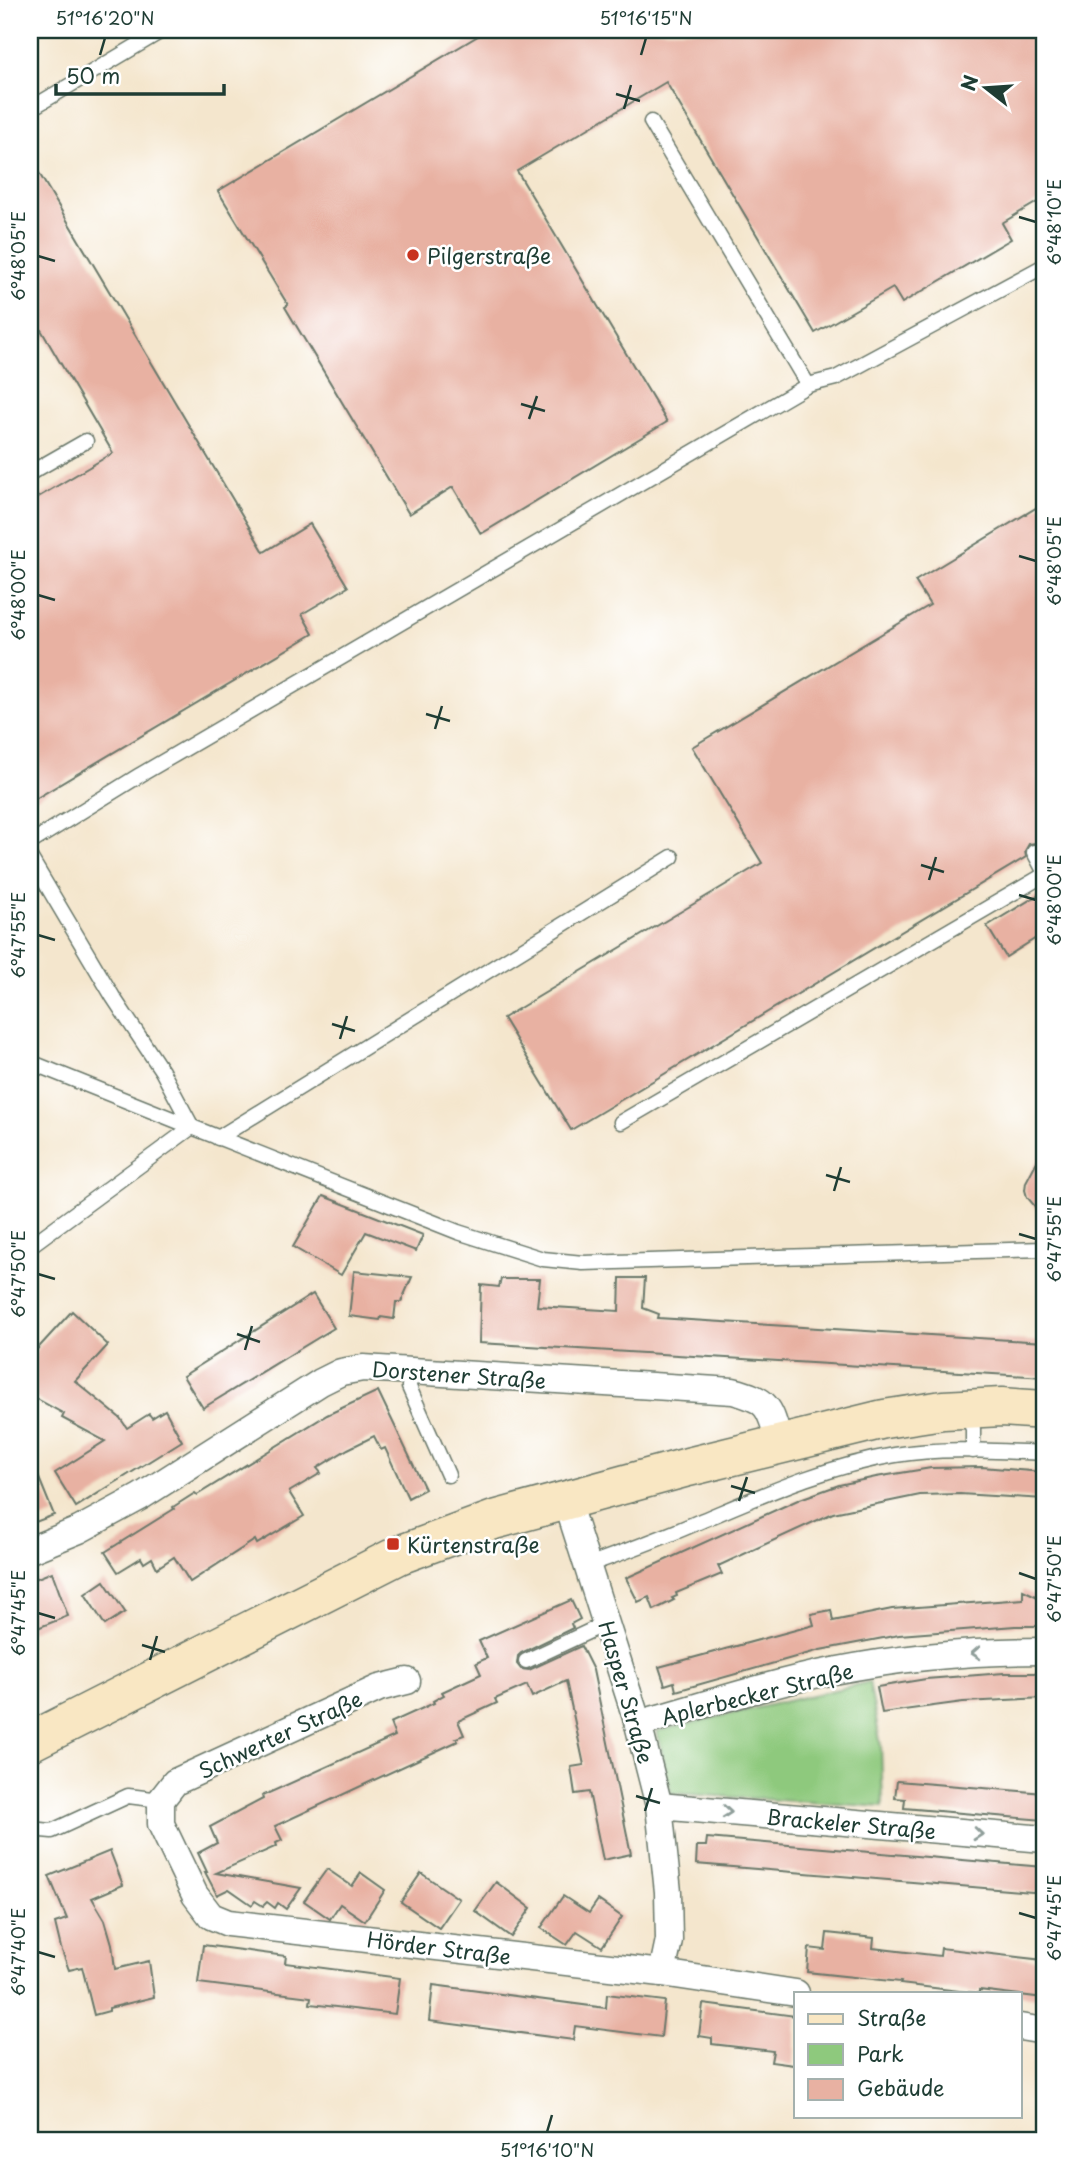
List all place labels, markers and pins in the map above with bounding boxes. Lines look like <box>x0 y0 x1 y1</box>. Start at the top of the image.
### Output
place label: Pilgerstraße <box>427 239 551 271</box>
marker: Pilgerstraße <box>405 247 421 263</box>
place label: Kürtenstraße <box>407 1528 540 1560</box>
marker: Kürtenstraße <box>385 1536 401 1552</box>

